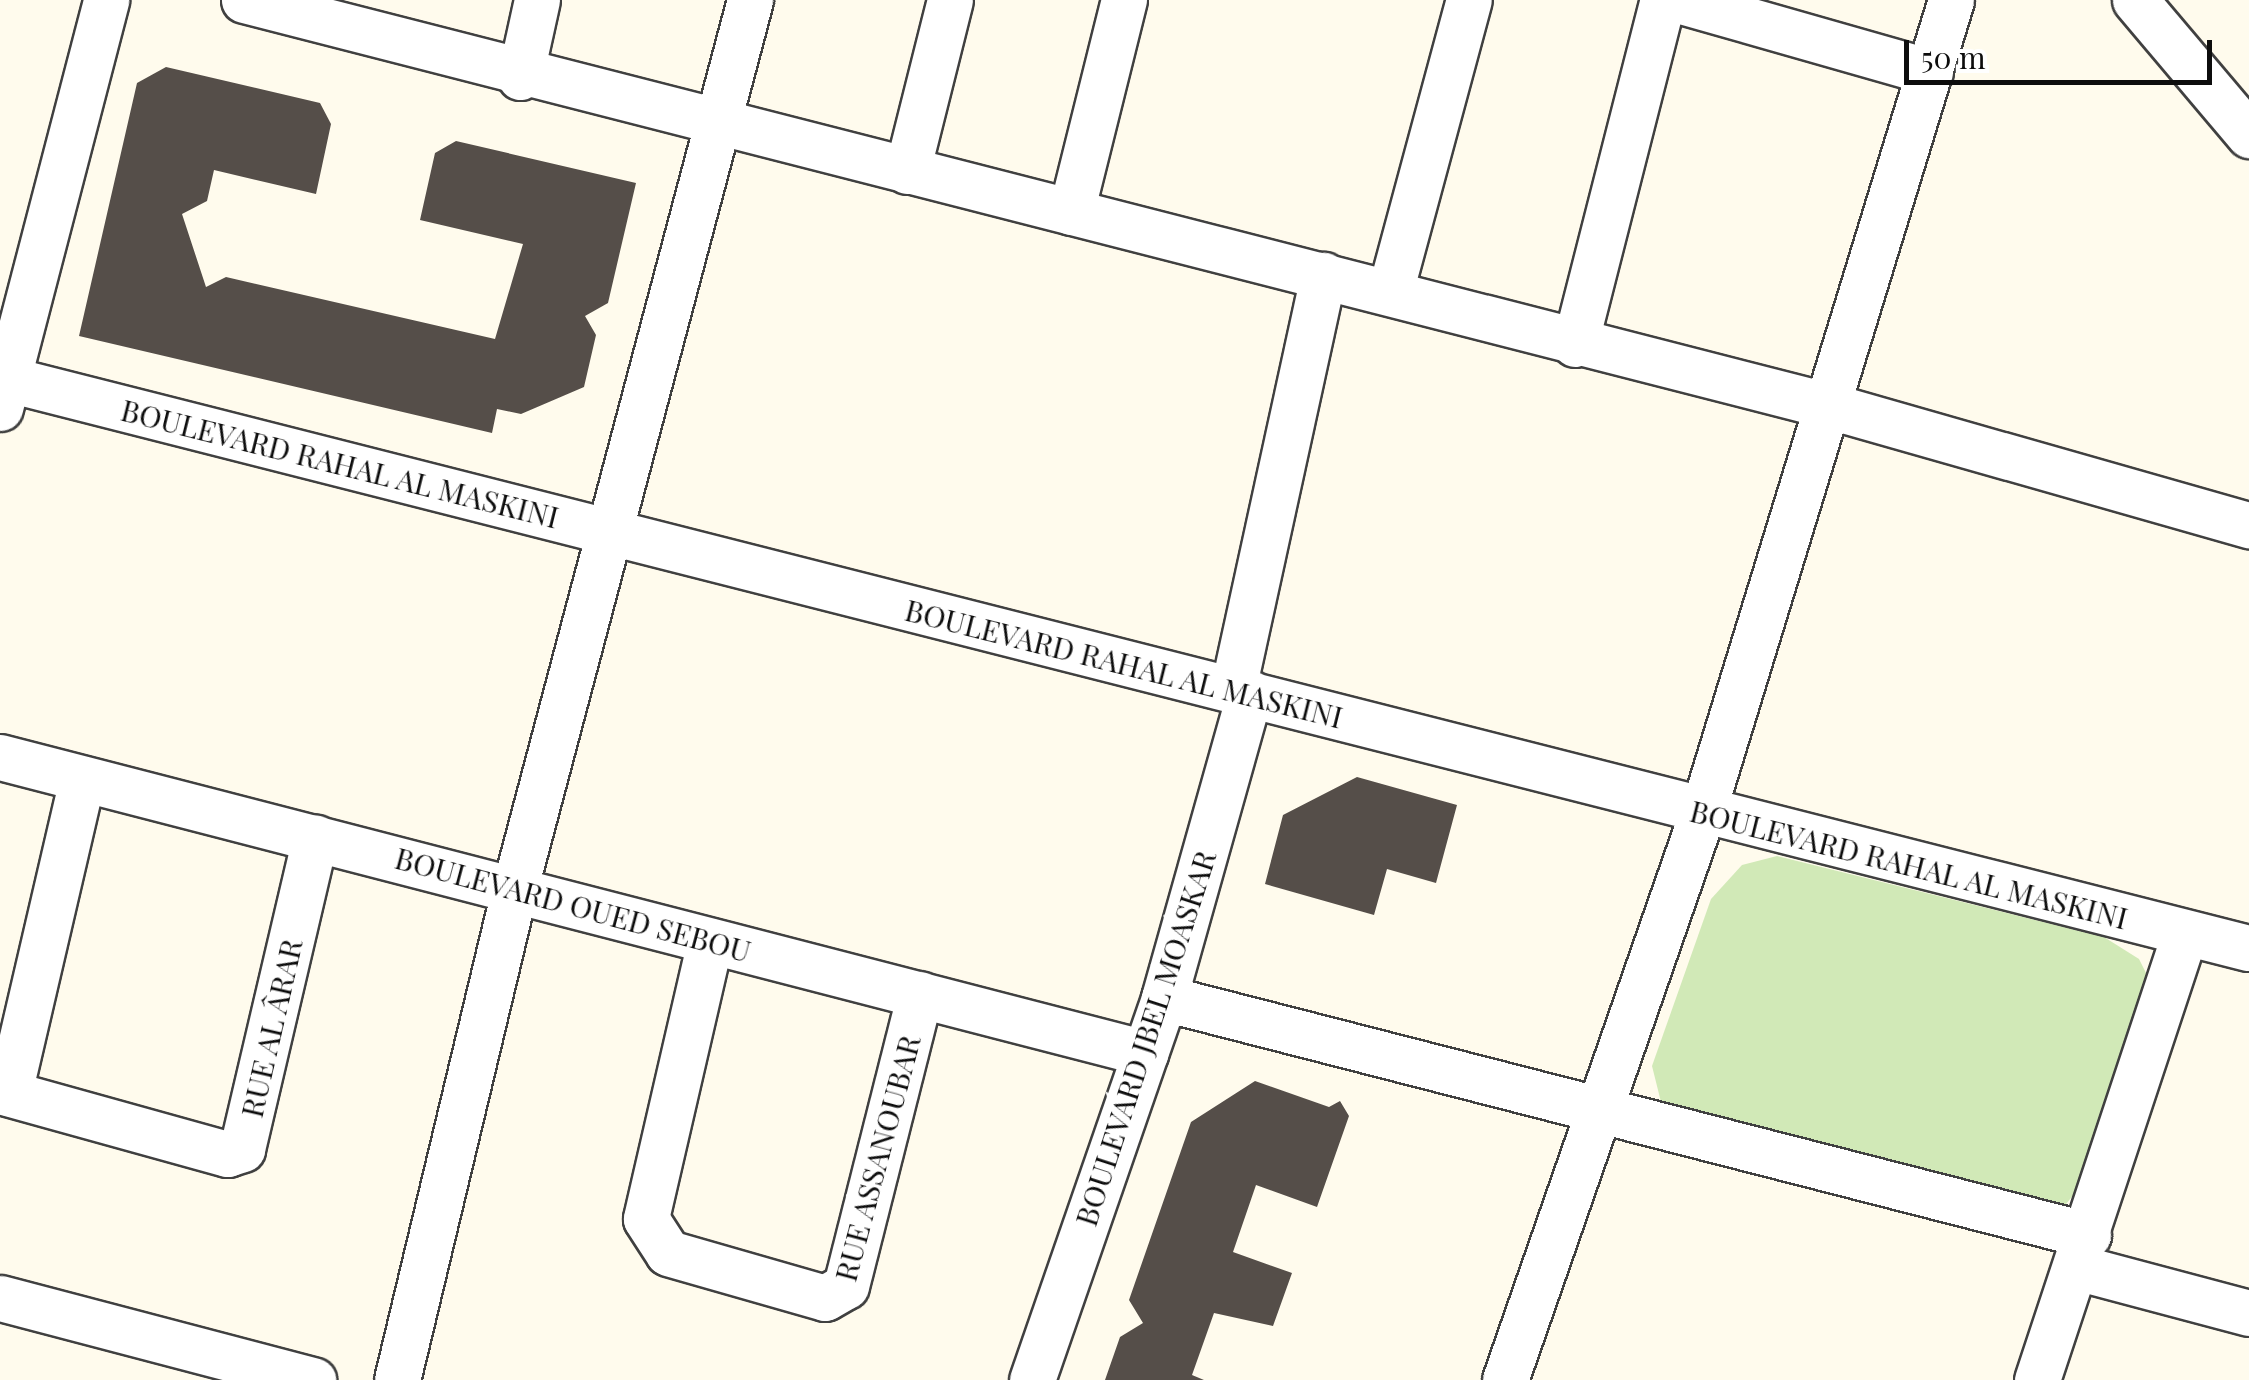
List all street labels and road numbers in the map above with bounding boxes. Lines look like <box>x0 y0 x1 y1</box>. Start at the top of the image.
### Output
street label: BOULEVARD RAHAL AL MASKINI <box>117 391 563 535</box>
street label: BOULEVARD RAHAL AL MASKINI <box>901 591 1347 735</box>
street label: BOULEVARD RAHAL AL MASKINI <box>1686 792 2132 936</box>
street label: BOULEVARD OUED SEBOU <box>391 839 755 969</box>
street label: BOULEVARD JBEL MOASKAR <box>1067 846 1223 1230</box>
street label: RUE AL ÂRAR <box>233 934 309 1122</box>
street label: RUE ASSANOUBAR <box>827 1030 927 1286</box>

